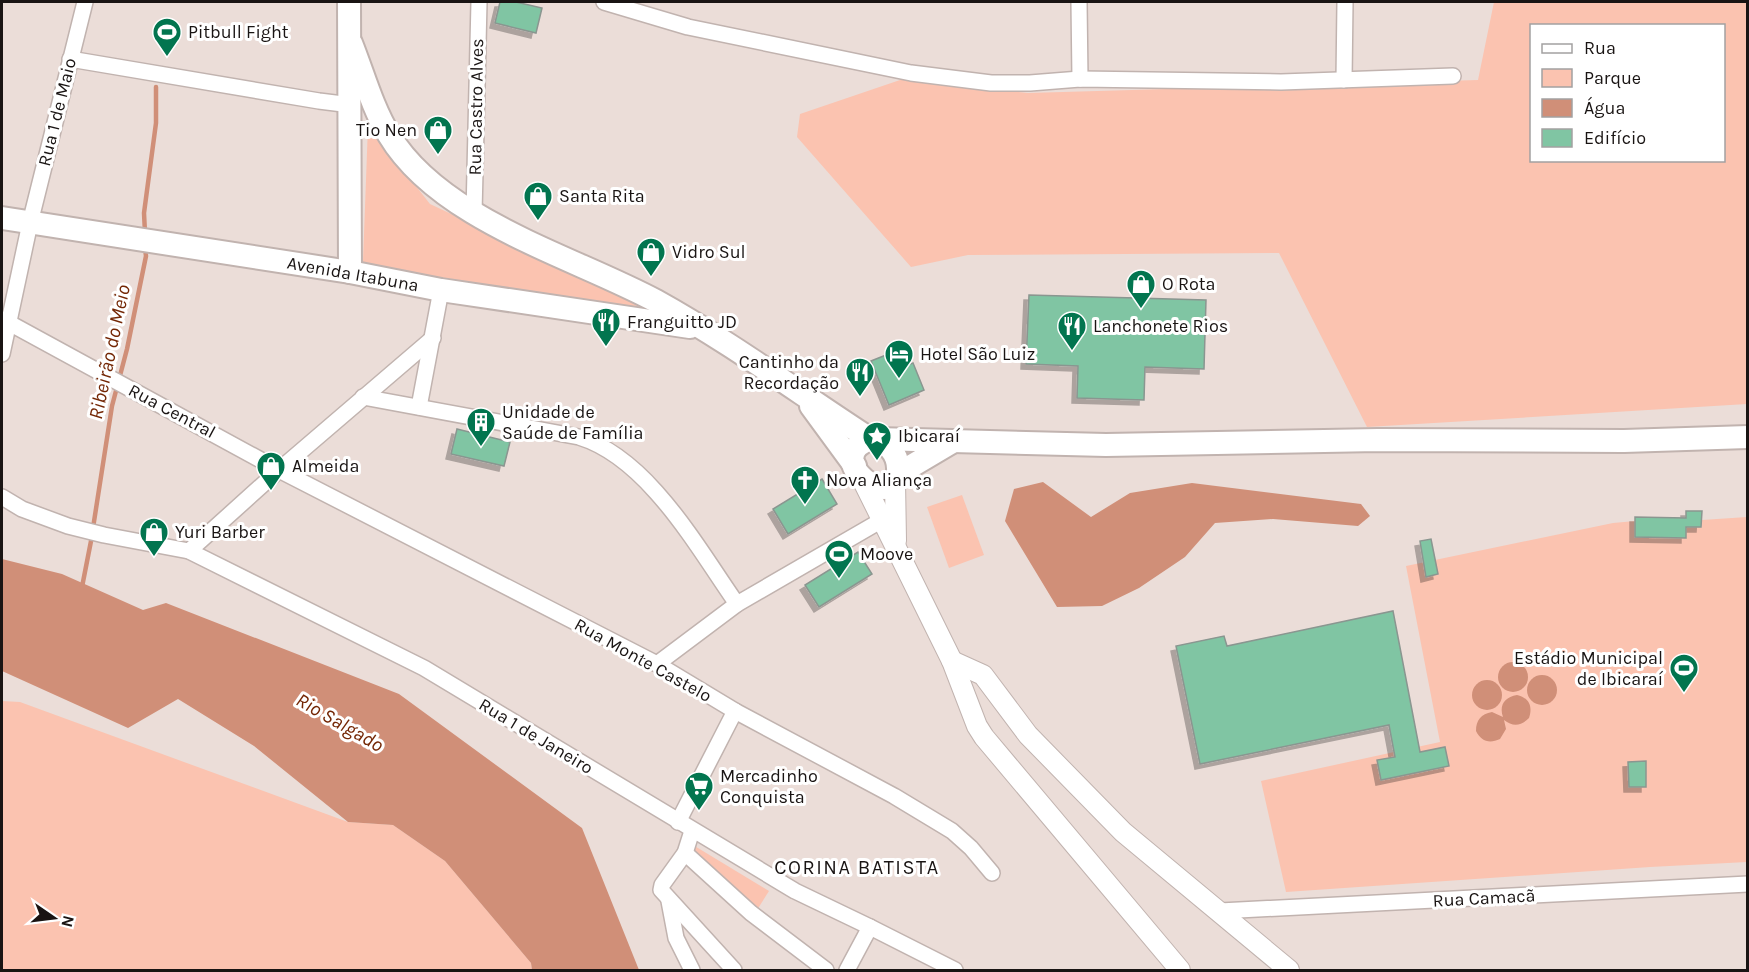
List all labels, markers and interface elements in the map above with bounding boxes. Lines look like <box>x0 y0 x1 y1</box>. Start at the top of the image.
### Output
sports icon: Pitbull Fight <box>151 16 183 58</box>
place label: Pitbull Fight <box>188 21 289 43</box>
legend <box>1530 24 1725 162</box>
text: Rua <box>1584 37 1616 59</box>
street label: Rua Castro Alves <box>464 38 488 176</box>
street label: Rua 1 de Maio <box>33 56 81 168</box>
text: Parque <box>1584 67 1641 89</box>
text: Água <box>1584 96 1625 119</box>
shop icon: Tio Nen <box>422 114 454 156</box>
place label: Tio Nen <box>356 119 417 141</box>
text: Edifício <box>1584 127 1646 149</box>
shop icon: Santa Rita <box>522 180 554 222</box>
place label: Santa Rita <box>559 185 645 207</box>
shop icon: Vidro Sul <box>635 236 667 278</box>
place label: Vidro Sul <box>672 241 746 263</box>
street label: Avenida Itabuna <box>285 252 421 296</box>
shop icon: O Rota <box>1125 268 1157 310</box>
place label: O Rota <box>1162 273 1215 295</box>
water label: Ribeirão do Meio <box>84 282 135 422</box>
restaurant icon: Franguitto JD <box>590 306 622 348</box>
restaurant icon: Lanchonete Rios <box>1056 310 1088 352</box>
place label: Franguitto JD <box>627 311 737 333</box>
place label: Lanchonete Rios <box>1093 315 1228 337</box>
hotel icon: Hotel São Luiz <box>883 338 915 380</box>
place label: Hotel São Luiz <box>920 343 1035 365</box>
place label: Cantinho da Recordação <box>739 351 839 394</box>
restaurant icon: Cantinho da Recordação <box>844 356 876 398</box>
street label: Rua Central <box>125 379 219 443</box>
place label: Unidade de Saúde de Família <box>502 401 643 444</box>
building icon: Unidade de Saúde de Família <box>465 406 497 448</box>
place icon: Ibicaraí <box>861 420 893 462</box>
place label: Ibicaraí <box>898 425 961 447</box>
shop icon: Almeida <box>255 450 287 492</box>
place label: Almeida <box>292 455 359 477</box>
church icon: Nova Aliança <box>789 464 821 506</box>
place label: Nova Aliança <box>826 469 932 491</box>
shop icon: Yuri Barber <box>138 516 170 558</box>
place label: Yuri Barber <box>175 521 265 543</box>
sports icon: Moove <box>823 538 855 580</box>
place label: Moove <box>860 543 913 565</box>
street label: Rua Monte Castelo <box>570 613 716 707</box>
place label: Estádio Municipal de Ibicaraí <box>1514 647 1664 690</box>
sports icon: Estádio Municipal de Ibicaraí <box>1668 652 1700 694</box>
water label: Rio Salgado <box>292 688 388 757</box>
street label: Rua 1 de Janeiro <box>475 693 597 779</box>
place label: Mercadinho Conquista <box>720 765 818 808</box>
supermarket icon: Mercadinho Conquista <box>683 770 715 812</box>
district label: CORINA BATISTA <box>774 856 940 879</box>
street label: Rua Camacã <box>1432 884 1536 912</box>
north arrow <box>24 888 84 948</box>
text: N <box>57 914 79 929</box>

